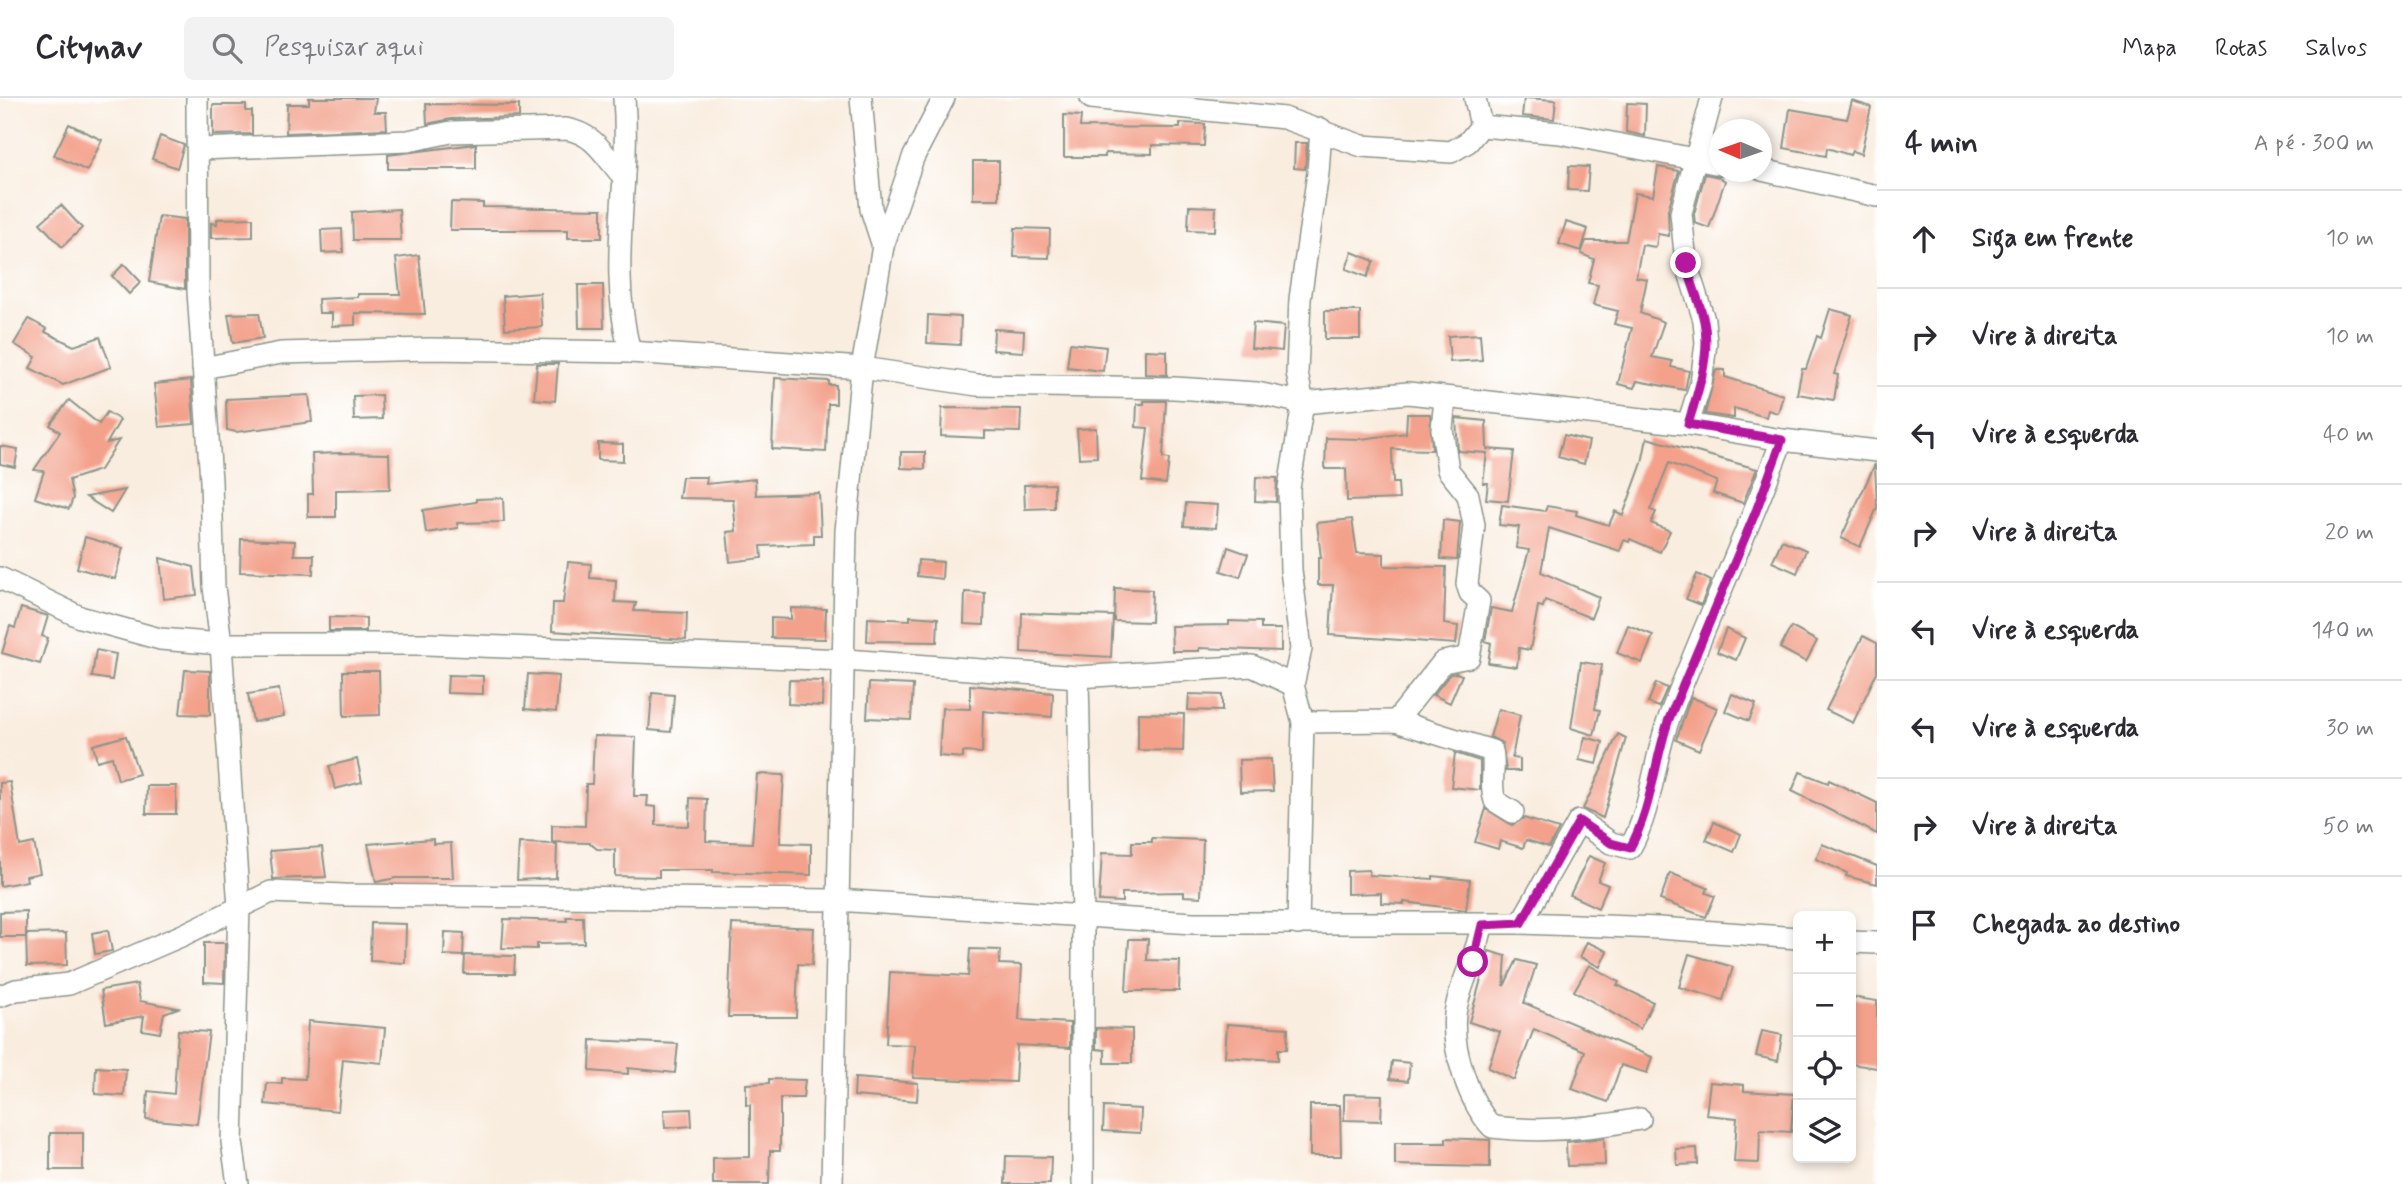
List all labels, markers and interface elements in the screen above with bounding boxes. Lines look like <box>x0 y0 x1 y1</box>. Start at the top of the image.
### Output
search box <box>184 17 674 80</box>
text: Citynav <box>35 26 142 70</box>
icon: search <box>208 29 246 67</box>
text: Pesquisar aqui <box>264 31 424 65</box>
text: Mapa <box>2122 33 2177 64</box>
text: Rotas <box>2215 33 2267 64</box>
text: Salvos <box>2305 33 2367 64</box>
north arrow <box>1709 119 1772 182</box>
text: 4 min <box>1905 124 1978 163</box>
text: A pé · 300 m <box>2254 129 2374 159</box>
icon: ahead <box>1905 220 1943 258</box>
text: Siga em frente <box>1972 222 2133 256</box>
text: 10 m <box>2326 224 2374 254</box>
route end <box>1670 247 1701 278</box>
icon: right <box>1905 318 1943 356</box>
text: Vire à direita <box>1972 320 2118 354</box>
text: 10 m <box>2326 322 2374 352</box>
icon: left <box>1905 416 1943 454</box>
text: Vire à esquerda <box>1972 418 2139 452</box>
text: 40 m <box>2323 420 2374 450</box>
icon: right <box>1905 514 1943 552</box>
text: Vire à direita <box>1972 516 2118 550</box>
text: 20 m <box>2325 518 2374 548</box>
icon: left <box>1905 612 1943 650</box>
text: Vire à esquerda <box>1972 614 2139 648</box>
text: 140 m <box>2311 616 2374 646</box>
icon: left <box>1905 710 1943 748</box>
text: Vire à esquerda <box>1972 712 2139 746</box>
text: 30 m <box>2326 714 2374 744</box>
icon: right <box>1905 808 1943 846</box>
text: Vire à direita <box>1972 810 2118 844</box>
text: 50 m <box>2323 812 2374 842</box>
icon: arrive <box>1905 906 1943 944</box>
text: Chegada ao destino <box>1972 908 2180 942</box>
map controls <box>1793 911 1856 1163</box>
button: + <box>1793 911 1856 974</box>
route start <box>1457 946 1488 977</box>
button: − <box>1793 974 1856 1037</box>
button: locate <box>1793 1037 1856 1100</box>
button: layers <box>1793 1100 1856 1163</box>

